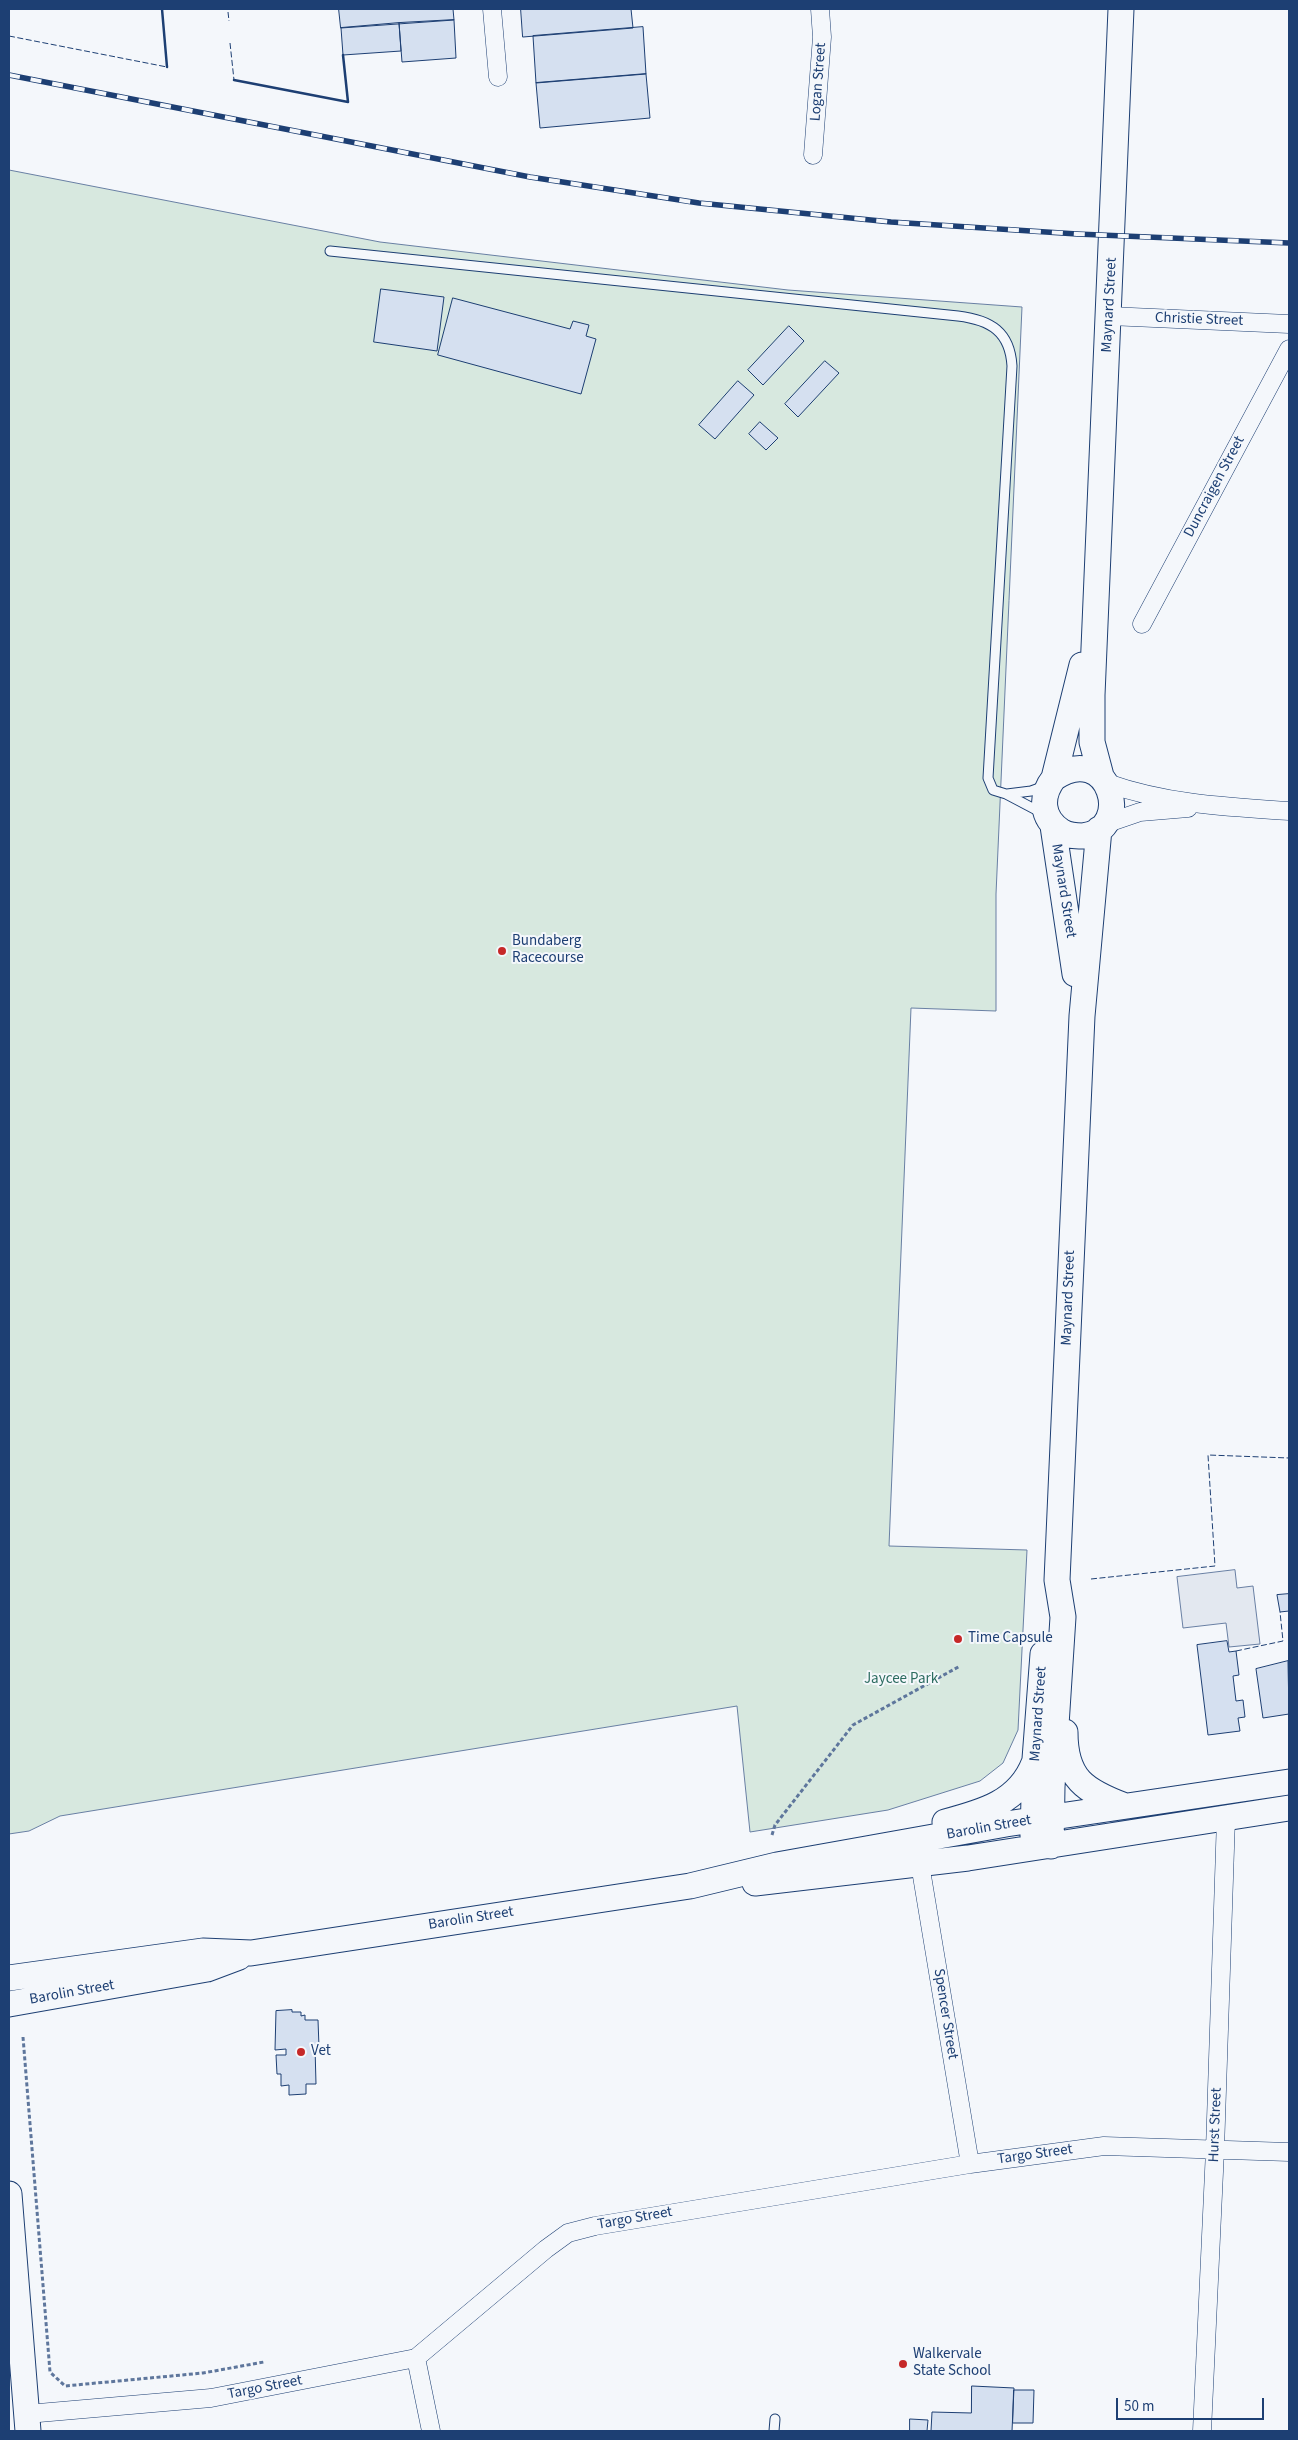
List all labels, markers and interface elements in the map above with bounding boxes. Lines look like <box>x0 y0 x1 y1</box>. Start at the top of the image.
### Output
street label: Logan Street <box>807 42 831 122</box>
street label: Maynard Street <box>1099 257 1121 353</box>
street label: Christie Street <box>1155 309 1243 331</box>
street label: Duncraigen Street <box>1181 433 1249 541</box>
street label: Maynard Street <box>1047 843 1079 939</box>
place label: Bundaberg Racecourse <box>512 933 584 968</box>
marker: Bundaberg Racecourse <box>496 945 508 957</box>
street label: Maynard Street <box>1058 1250 1080 1346</box>
place label: Time Capsule <box>968 1630 1053 1648</box>
marker: Time Capsule <box>952 1633 964 1645</box>
street label: Maynard Street <box>1027 1666 1051 1762</box>
park label: Jaycee Park <box>864 1671 938 1689</box>
street label: Barolin Street <box>945 1812 1033 1844</box>
street label: Barolin Street <box>427 1903 515 1935</box>
street label: Spencer Street <box>929 1967 961 2061</box>
street label: Barolin Street <box>28 1977 116 2009</box>
place label: Vet <box>311 2043 331 2061</box>
marker: Vet <box>295 2046 307 2058</box>
street label: Hurst Street <box>1206 2087 1226 2163</box>
street label: Targo Street <box>996 2141 1074 2169</box>
street label: Targo Street <box>596 2204 674 2234</box>
place label: Walkervale State School <box>913 2346 991 2381</box>
marker: Walkervale State School <box>897 2358 909 2370</box>
street label: Targo Street <box>226 2372 304 2404</box>
scale bar <box>1118 2388 1266 2420</box>
text: 50 m <box>1124 2396 1154 2417</box>

